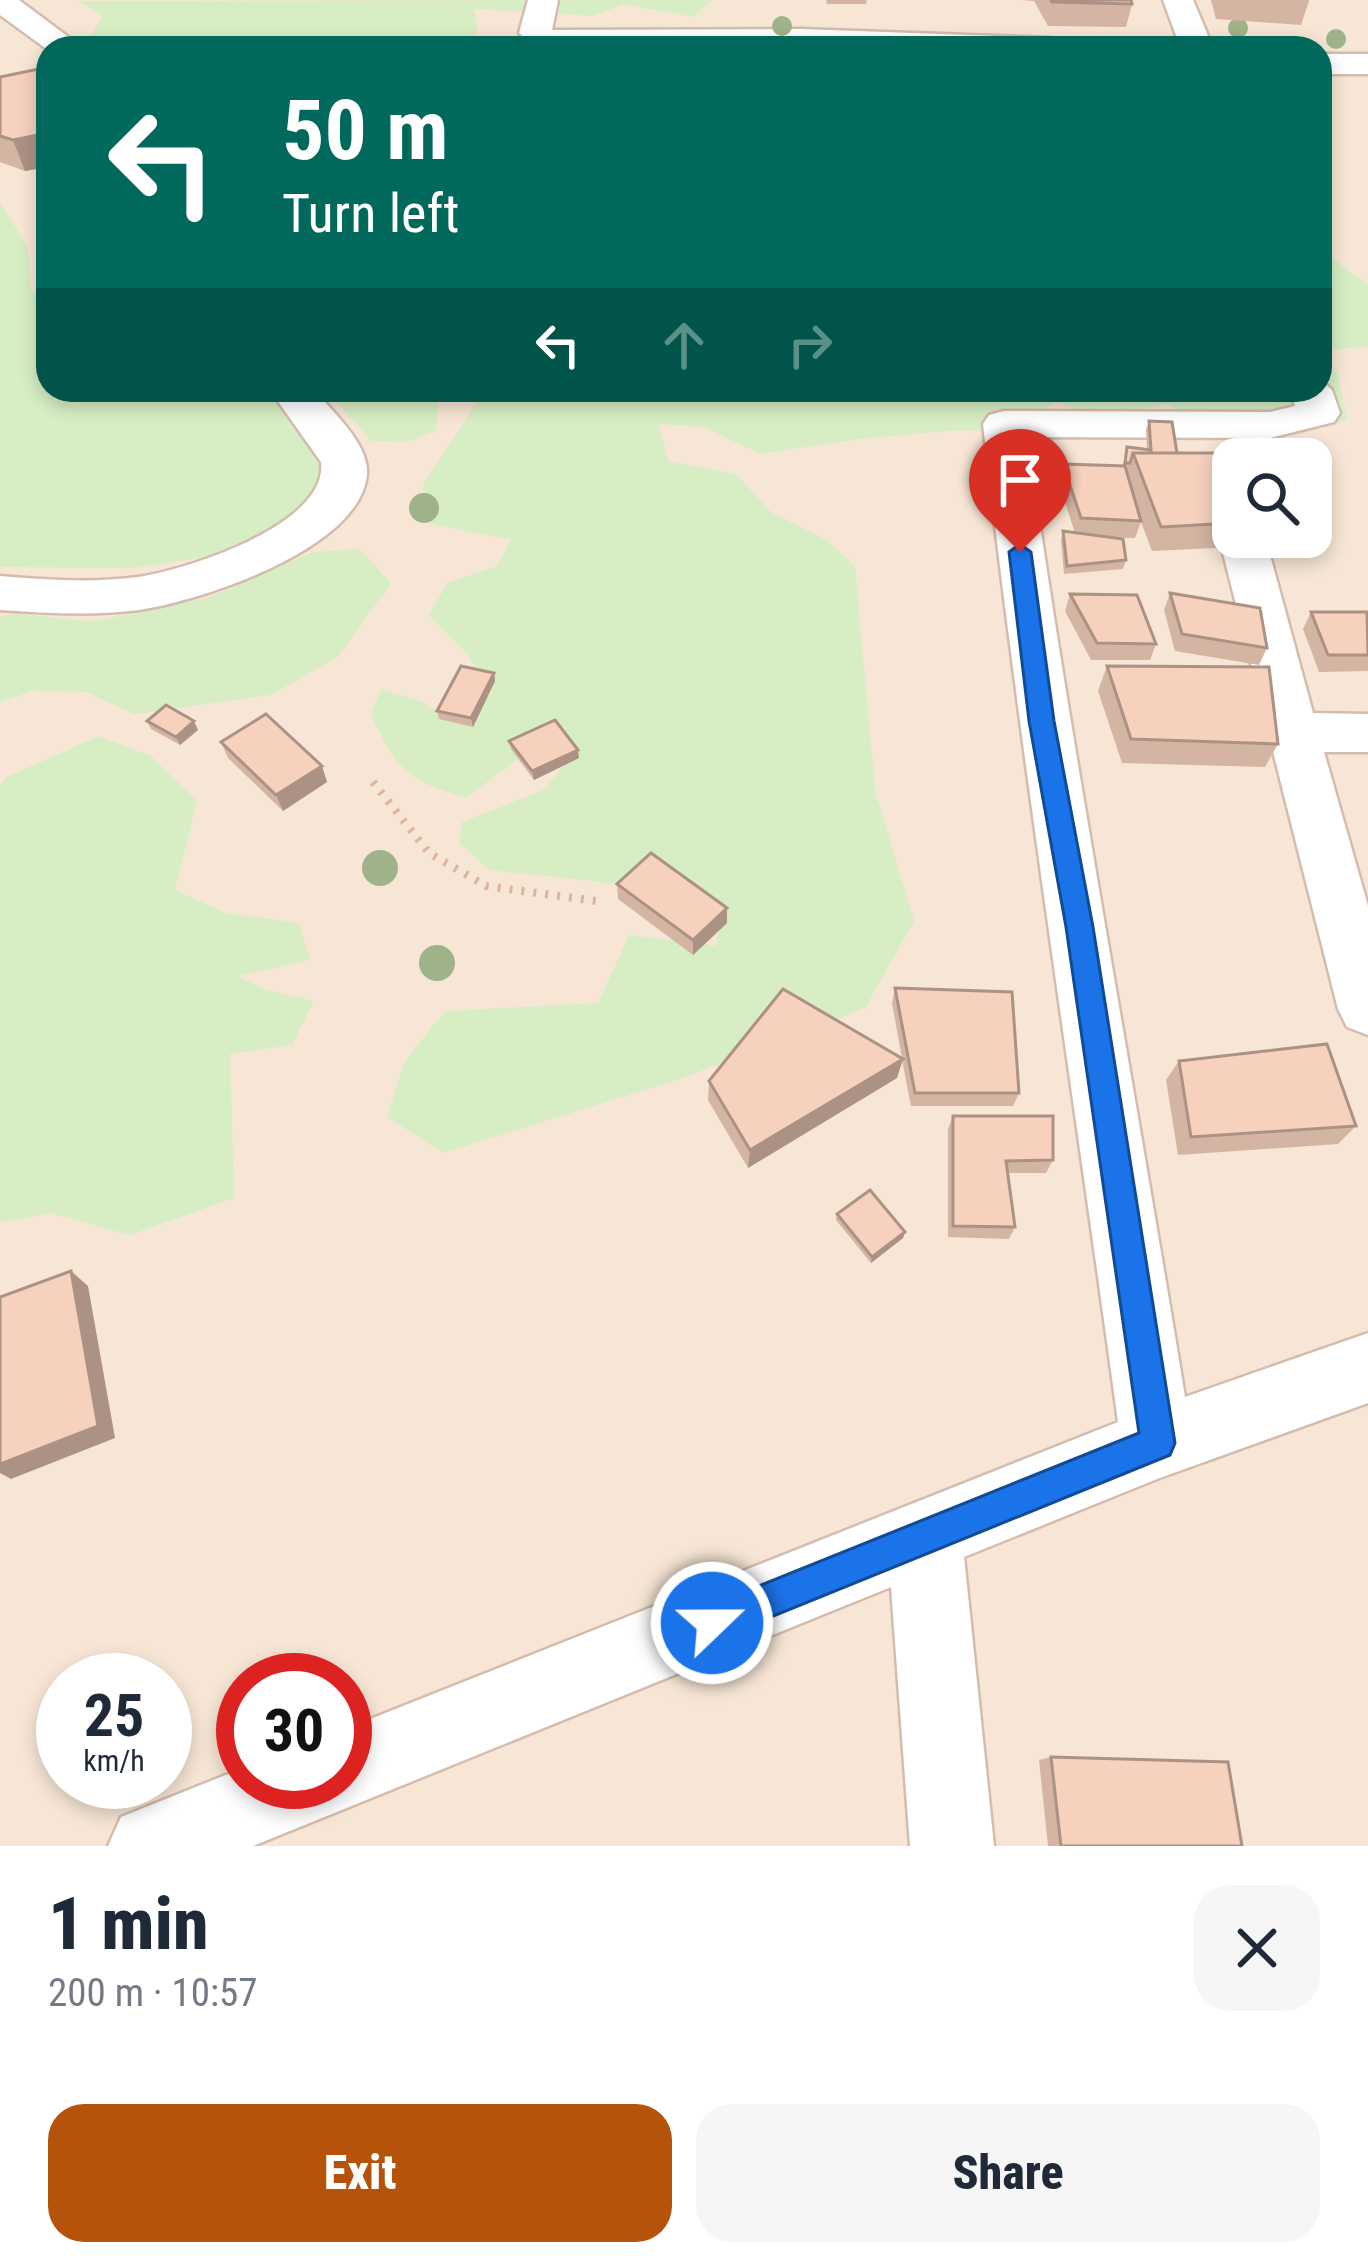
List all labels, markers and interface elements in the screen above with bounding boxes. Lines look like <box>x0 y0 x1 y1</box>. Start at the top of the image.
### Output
text: 50 m <box>282 81 449 180</box>
icon: left <box>84 84 240 240</box>
text: Turn left <box>282 182 459 245</box>
icon: left <box>525 312 591 378</box>
icon: ahead <box>651 312 717 378</box>
icon: right <box>777 312 843 378</box>
pin <box>969 429 1071 552</box>
map controls <box>1212 438 1332 558</box>
button: search <box>1212 438 1332 558</box>
icon: arrive <box>987 447 1053 513</box>
position arrow <box>649 1560 775 1686</box>
speed limit sign: 30 <box>216 1653 372 1809</box>
text: 25 <box>84 1680 144 1751</box>
text: km/h <box>83 1743 145 1778</box>
text: 1 min <box>48 1882 209 1967</box>
button: close <box>1194 1885 1320 2011</box>
text: 200 m · 10:57 <box>48 1970 258 2016</box>
button: Exit <box>48 2104 672 2242</box>
button: Share <box>696 2104 1320 2242</box>

